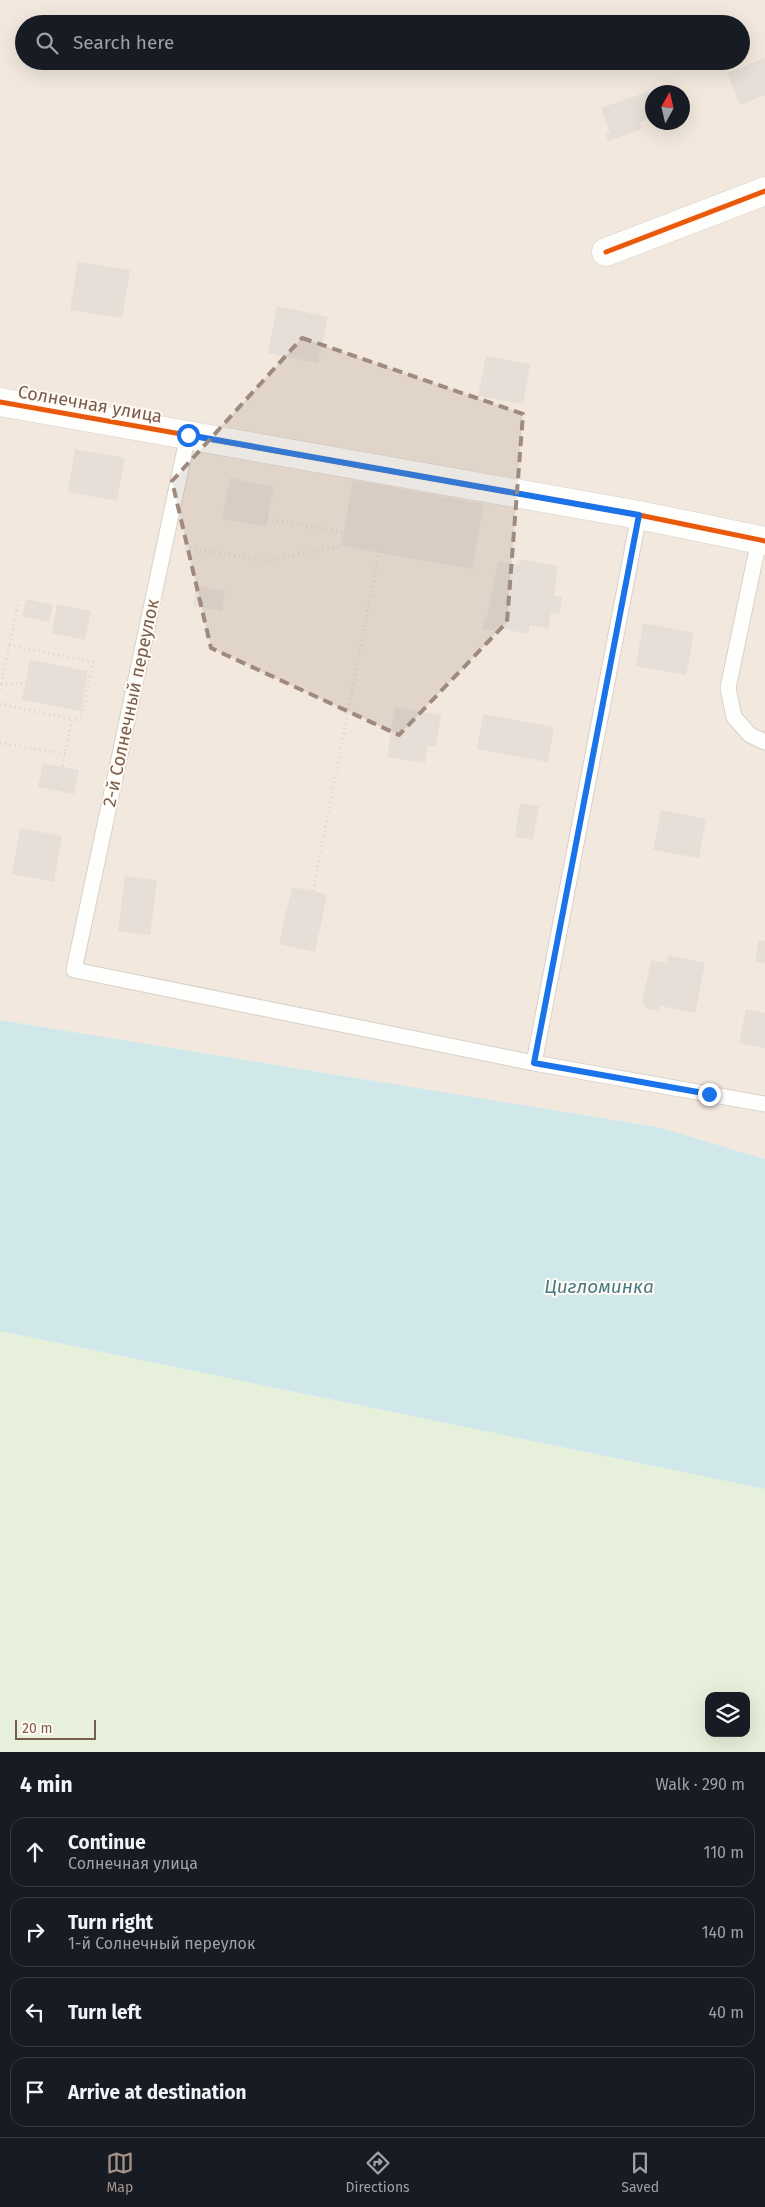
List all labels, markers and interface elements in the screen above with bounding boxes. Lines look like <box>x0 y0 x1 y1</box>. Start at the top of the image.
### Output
search box <box>15 15 750 70</box>
icon: search <box>33 29 61 57</box>
text: Search here <box>73 31 174 54</box>
north arrow <box>645 85 690 130</box>
street label: Солнечная улица <box>16 380 164 428</box>
route start <box>177 424 200 447</box>
street label: 2-й Солнечный переулок <box>98 597 164 809</box>
route end <box>698 1083 721 1106</box>
water label: Цигломинка <box>544 1275 654 1298</box>
map controls <box>705 1692 750 1737</box>
button: layers <box>705 1692 750 1737</box>
scale bar <box>15 1717 96 1740</box>
text: 20 m <box>22 1720 52 1737</box>
text: 4 min <box>20 1772 73 1798</box>
text: Walk · 290 m <box>655 1775 745 1794</box>
text: Continue <box>68 1831 146 1854</box>
icon: ahead <box>21 1838 49 1866</box>
text: 110 m <box>703 1843 744 1862</box>
text: Солнечная улица <box>68 1854 198 1873</box>
text: Turn right <box>68 1911 153 1934</box>
icon: right <box>21 1918 49 1946</box>
text: 140 m <box>702 1923 744 1942</box>
text: 1-й Солнечный переулок <box>68 1934 255 1953</box>
icon: left <box>21 1998 49 2026</box>
text: Turn left <box>68 2001 142 2024</box>
text: 40 m <box>709 2003 744 2022</box>
icon: arrive <box>21 2078 49 2106</box>
text: Arrive at destination <box>68 2081 247 2104</box>
tab: Map <box>106 2149 134 2196</box>
tab: Directions <box>345 2149 410 2196</box>
tab: Saved <box>621 2149 659 2196</box>

